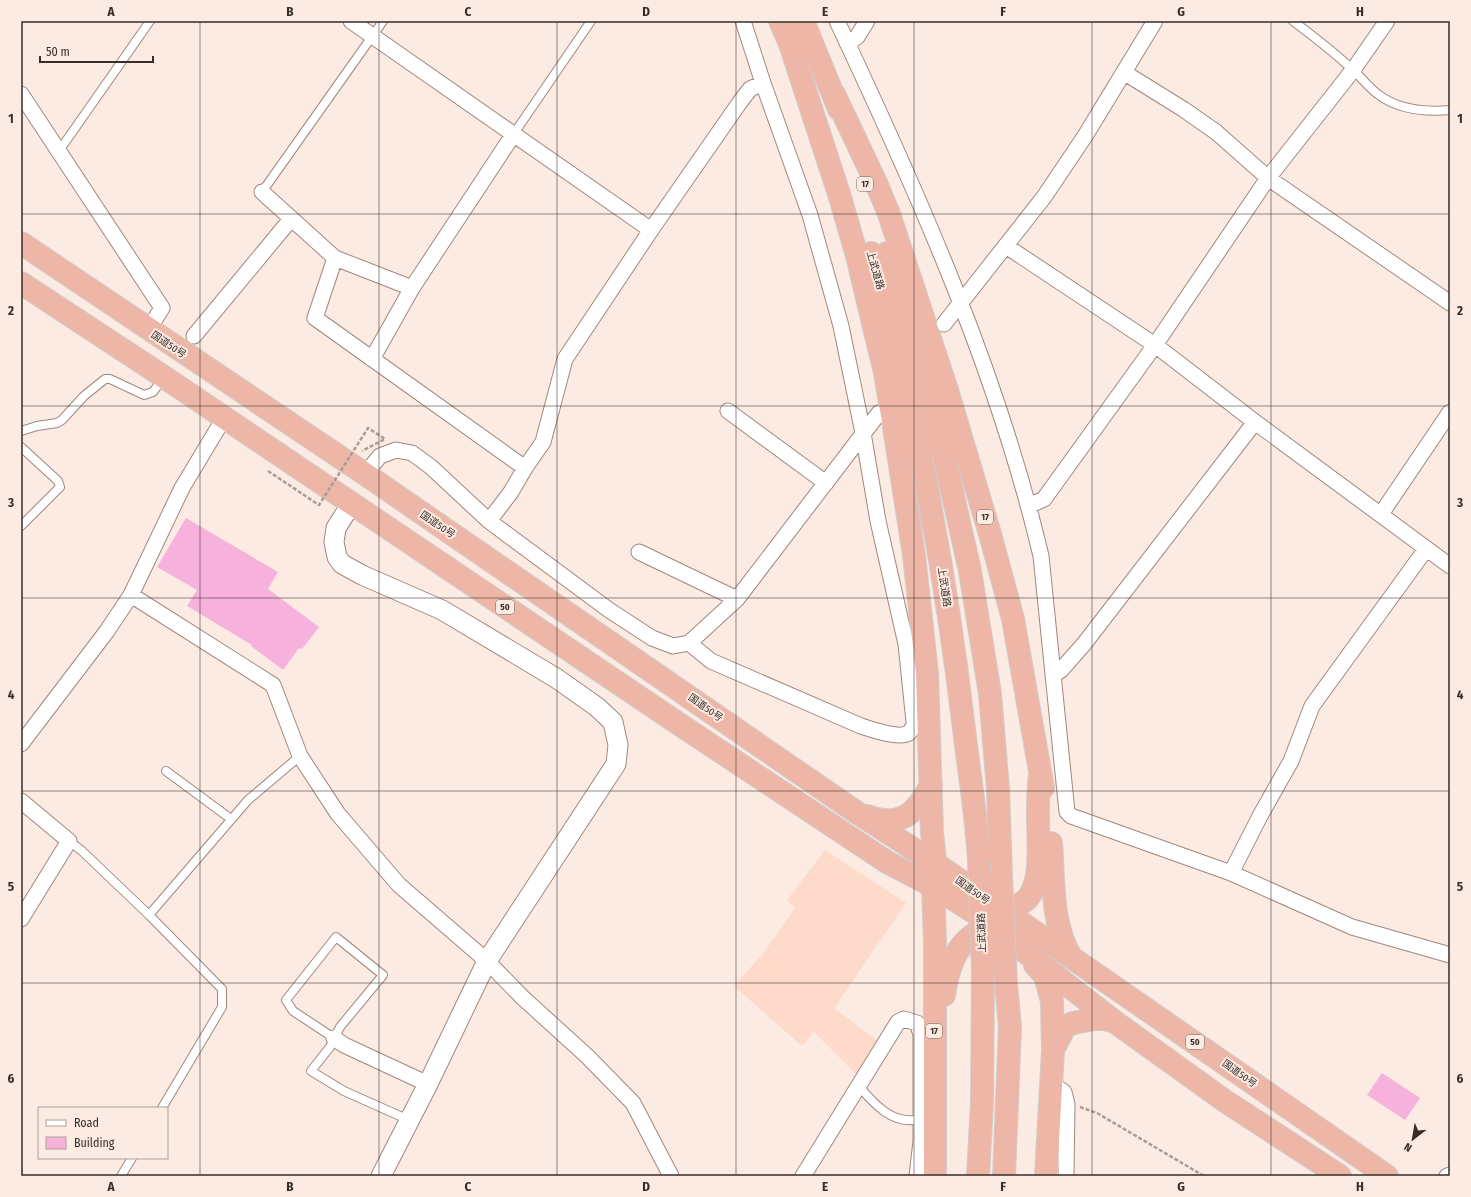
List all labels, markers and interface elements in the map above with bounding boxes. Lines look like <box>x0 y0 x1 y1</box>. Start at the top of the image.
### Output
text: A <box>106 4 115 19</box>
text: B <box>286 4 294 19</box>
text: C <box>465 4 472 19</box>
text: D <box>642 4 650 19</box>
text: E <box>822 4 828 19</box>
text: F <box>1000 4 1006 19</box>
text: G <box>1177 4 1185 19</box>
text: H <box>1356 4 1364 19</box>
scale bar <box>40 38 153 64</box>
text: 50 m <box>46 45 70 59</box>
text: 1 <box>8 111 14 126</box>
text: 1 <box>1457 111 1463 126</box>
road number: 17 <box>857 177 873 191</box>
street label: 上武道路 <box>864 249 886 291</box>
text: 2 <box>7 303 14 318</box>
text: 2 <box>1456 303 1463 318</box>
street label: 国道50号 <box>149 329 188 361</box>
text: 3 <box>7 495 14 510</box>
text: 3 <box>1456 495 1463 510</box>
street label: 国道50号 <box>418 509 457 541</box>
road number: 17 <box>977 510 993 524</box>
street label: 上武道路 <box>935 566 953 608</box>
road number: 50 <box>496 600 514 614</box>
text: 4 <box>8 687 15 702</box>
text: 4 <box>1457 687 1464 702</box>
street label: 国道50号 <box>686 691 725 724</box>
street label: 国道50号 <box>953 874 992 907</box>
text: 5 <box>8 879 14 894</box>
text: 5 <box>1457 879 1463 894</box>
street label: 上武道路 <box>975 913 989 953</box>
road number: 17 <box>926 1024 942 1038</box>
road number: 50 <box>1186 1035 1204 1049</box>
street label: 国道50号 <box>1220 1057 1259 1090</box>
text: 6 <box>8 1071 15 1086</box>
text: 6 <box>1457 1071 1464 1086</box>
legend <box>38 1107 168 1159</box>
text: Road <box>74 1116 99 1130</box>
north arrow <box>1393 1119 1433 1159</box>
text: Building <box>74 1136 115 1150</box>
text: N <box>1402 1140 1414 1154</box>
text: A <box>106 1179 115 1194</box>
text: B <box>286 1179 294 1194</box>
text: C <box>465 1179 472 1194</box>
text: D <box>642 1179 650 1194</box>
text: E <box>822 1179 828 1194</box>
text: F <box>1000 1179 1006 1194</box>
text: G <box>1177 1179 1185 1194</box>
text: H <box>1356 1179 1364 1194</box>

